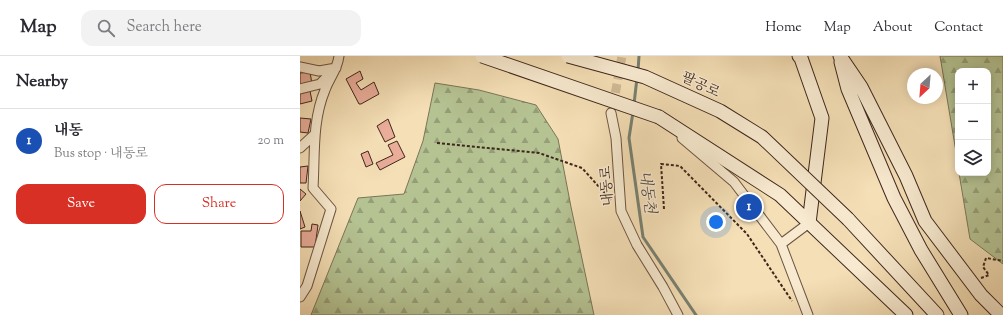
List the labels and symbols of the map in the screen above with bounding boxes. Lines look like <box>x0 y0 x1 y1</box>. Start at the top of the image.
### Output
street label: 팔공로 <box>678 68 723 104</box>
north arrow <box>907 68 943 104</box>
street label: 내동로 <box>597 164 619 207</box>
water label: 내동천 <box>633 169 660 217</box>
pin: 1 <box>736 192 762 222</box>
your location <box>706 212 726 232</box>

